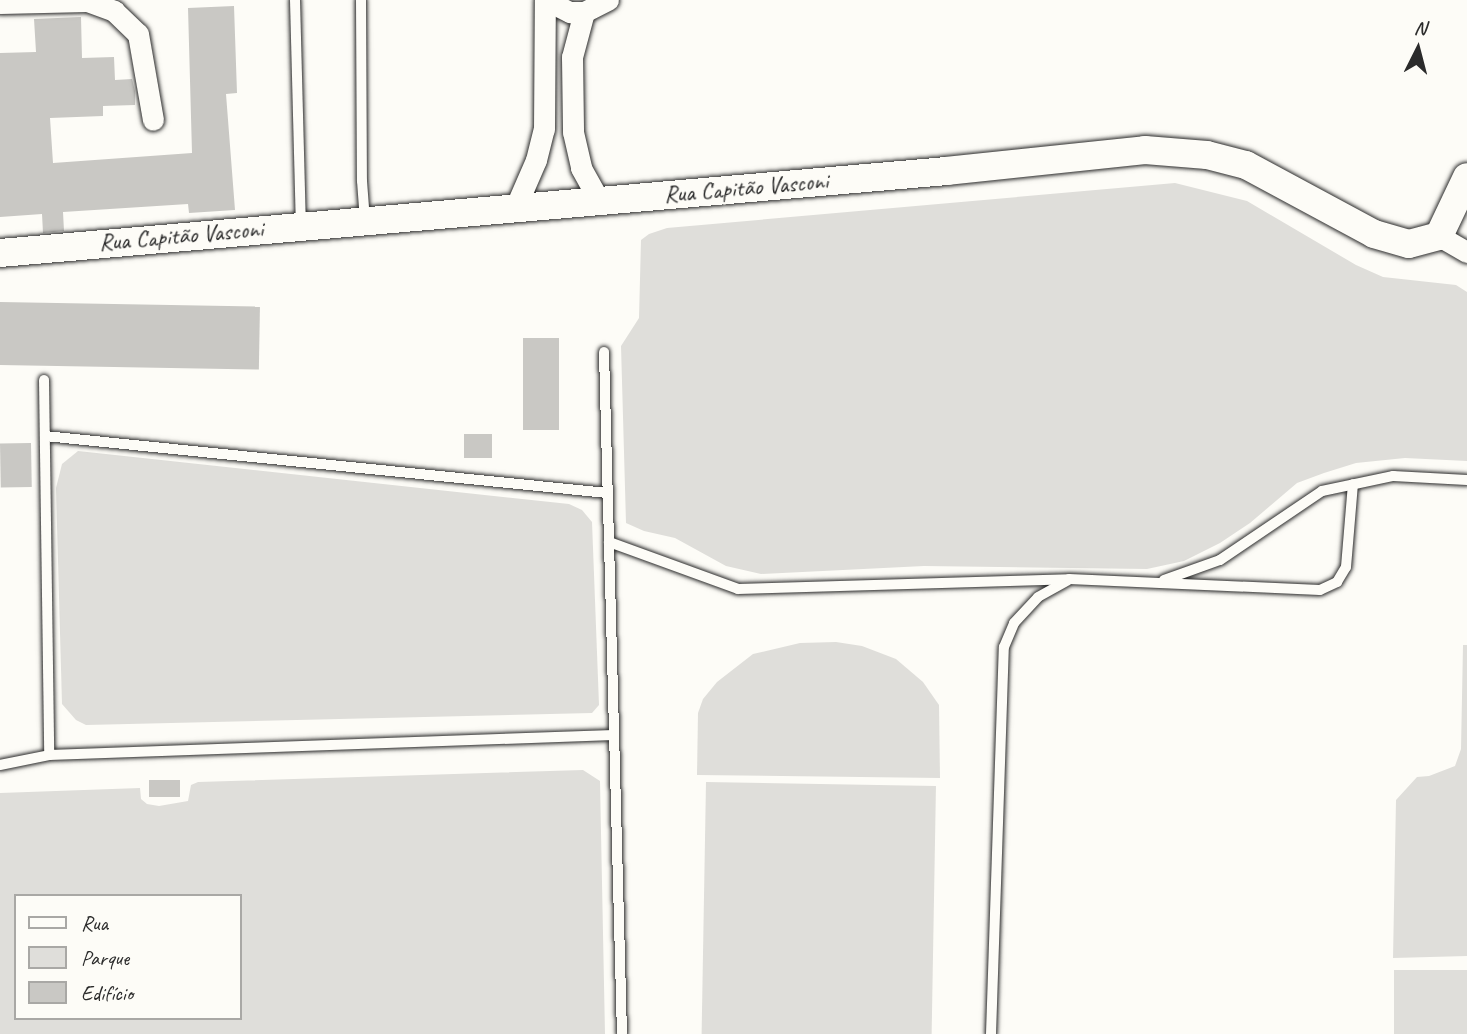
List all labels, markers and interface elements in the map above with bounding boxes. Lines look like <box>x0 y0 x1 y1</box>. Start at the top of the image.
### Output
north arrow <box>1383 14 1453 84</box>
text: N <box>1413 16 1427 41</box>
street label: Rua Capitão Vasconi <box>662 166 830 210</box>
street label: Rua Capitão Vasconi <box>97 214 265 258</box>
legend <box>14 894 242 1020</box>
text: Rua <box>81 910 108 936</box>
text: Parque <box>81 945 129 971</box>
text: Edifício <box>81 980 133 1006</box>

